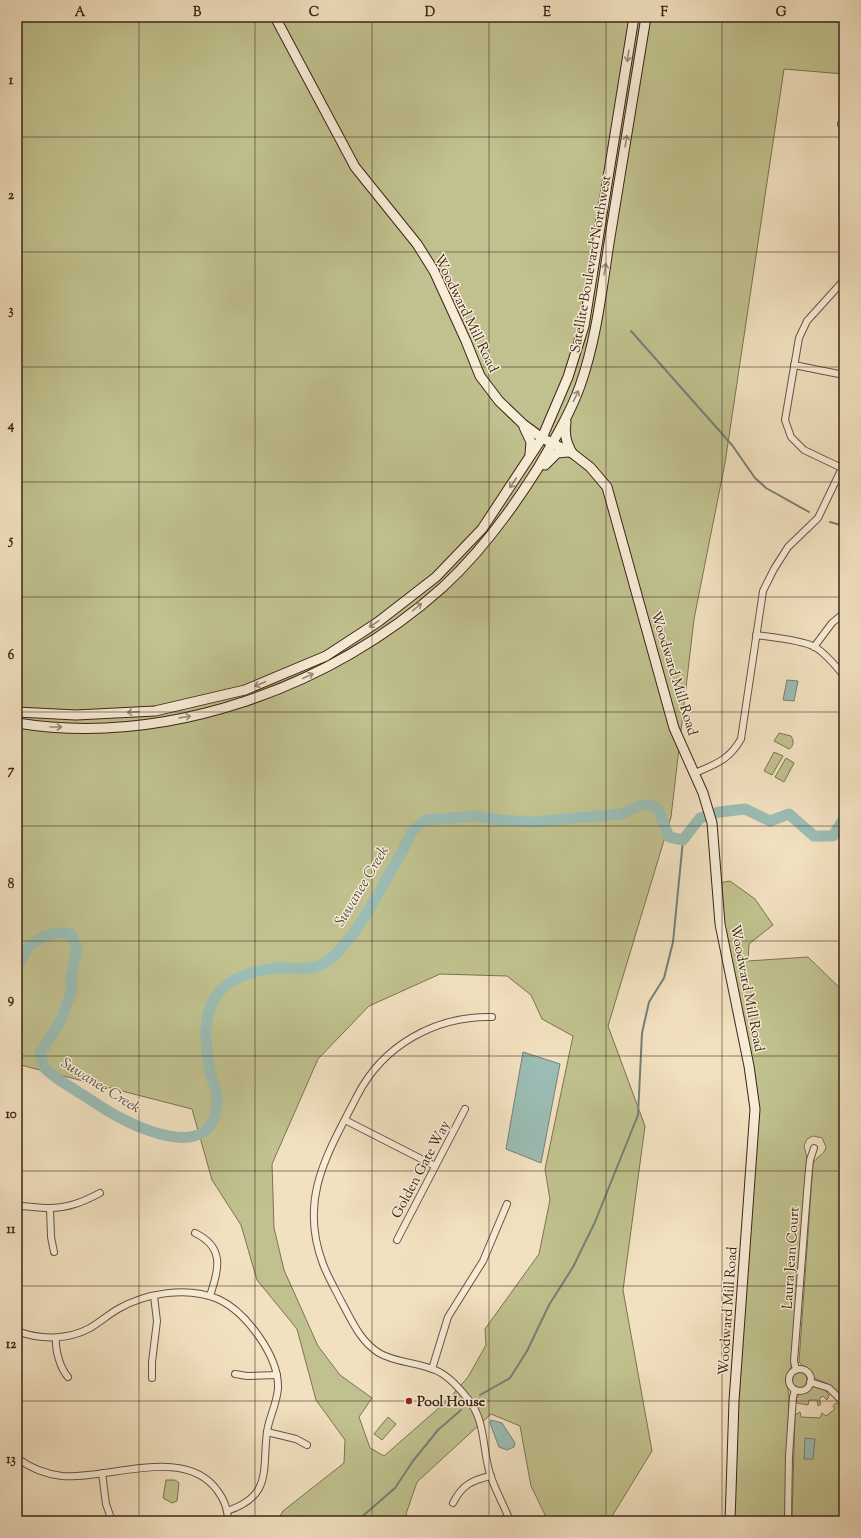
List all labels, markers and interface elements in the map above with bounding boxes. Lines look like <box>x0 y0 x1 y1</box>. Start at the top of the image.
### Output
text: A <box>75 4 86 22</box>
text: B <box>193 4 202 22</box>
text: C <box>309 4 319 22</box>
text: D <box>425 4 435 22</box>
text: E <box>543 4 551 22</box>
text: F <box>660 4 668 22</box>
text: G <box>776 4 787 22</box>
one-way arrow <box>624 49 632 62</box>
text: 1 <box>9 72 14 90</box>
one-way arrow <box>622 135 630 148</box>
street label: Satellite Boulevard Northwest <box>567 174 617 355</box>
text: 2 <box>8 187 15 205</box>
street label: Woodward Mill Road <box>428 251 503 376</box>
one-way arrow <box>601 263 609 276</box>
text: 3 <box>8 302 14 320</box>
one-way arrow <box>573 390 580 402</box>
text: 4 <box>7 417 15 435</box>
one-way arrow <box>509 477 517 489</box>
text: 5 <box>8 532 14 550</box>
one-way arrow <box>412 603 423 612</box>
street label: Woodward Mill Road <box>645 609 702 738</box>
one-way arrow <box>369 620 380 628</box>
text: 6 <box>8 647 15 665</box>
one-way arrow <box>301 672 313 679</box>
one-way arrow <box>254 681 266 688</box>
one-way arrow <box>127 708 140 716</box>
one-way arrow <box>178 714 191 721</box>
one-way arrow <box>49 723 62 731</box>
text: 7 <box>8 762 15 780</box>
water label: Suwanee Creek <box>330 842 395 931</box>
text: 8 <box>8 876 15 894</box>
street label: Woodward Mill Road <box>724 923 768 1054</box>
text: 9 <box>8 991 15 1009</box>
water label: Suwanee Creek <box>56 1053 144 1119</box>
text: 10 <box>5 1106 17 1124</box>
street label: Golden Gate Way <box>387 1117 456 1222</box>
street label: Laura Jean Court <box>778 1206 806 1310</box>
text: 11 <box>7 1221 16 1239</box>
street label: Woodward Mill Road <box>715 1246 743 1376</box>
text: 12 <box>6 1336 17 1354</box>
place label: Pool House <box>417 1393 486 1413</box>
marker: Pool House <box>404 1396 414 1406</box>
text: 13 <box>6 1451 16 1469</box>

